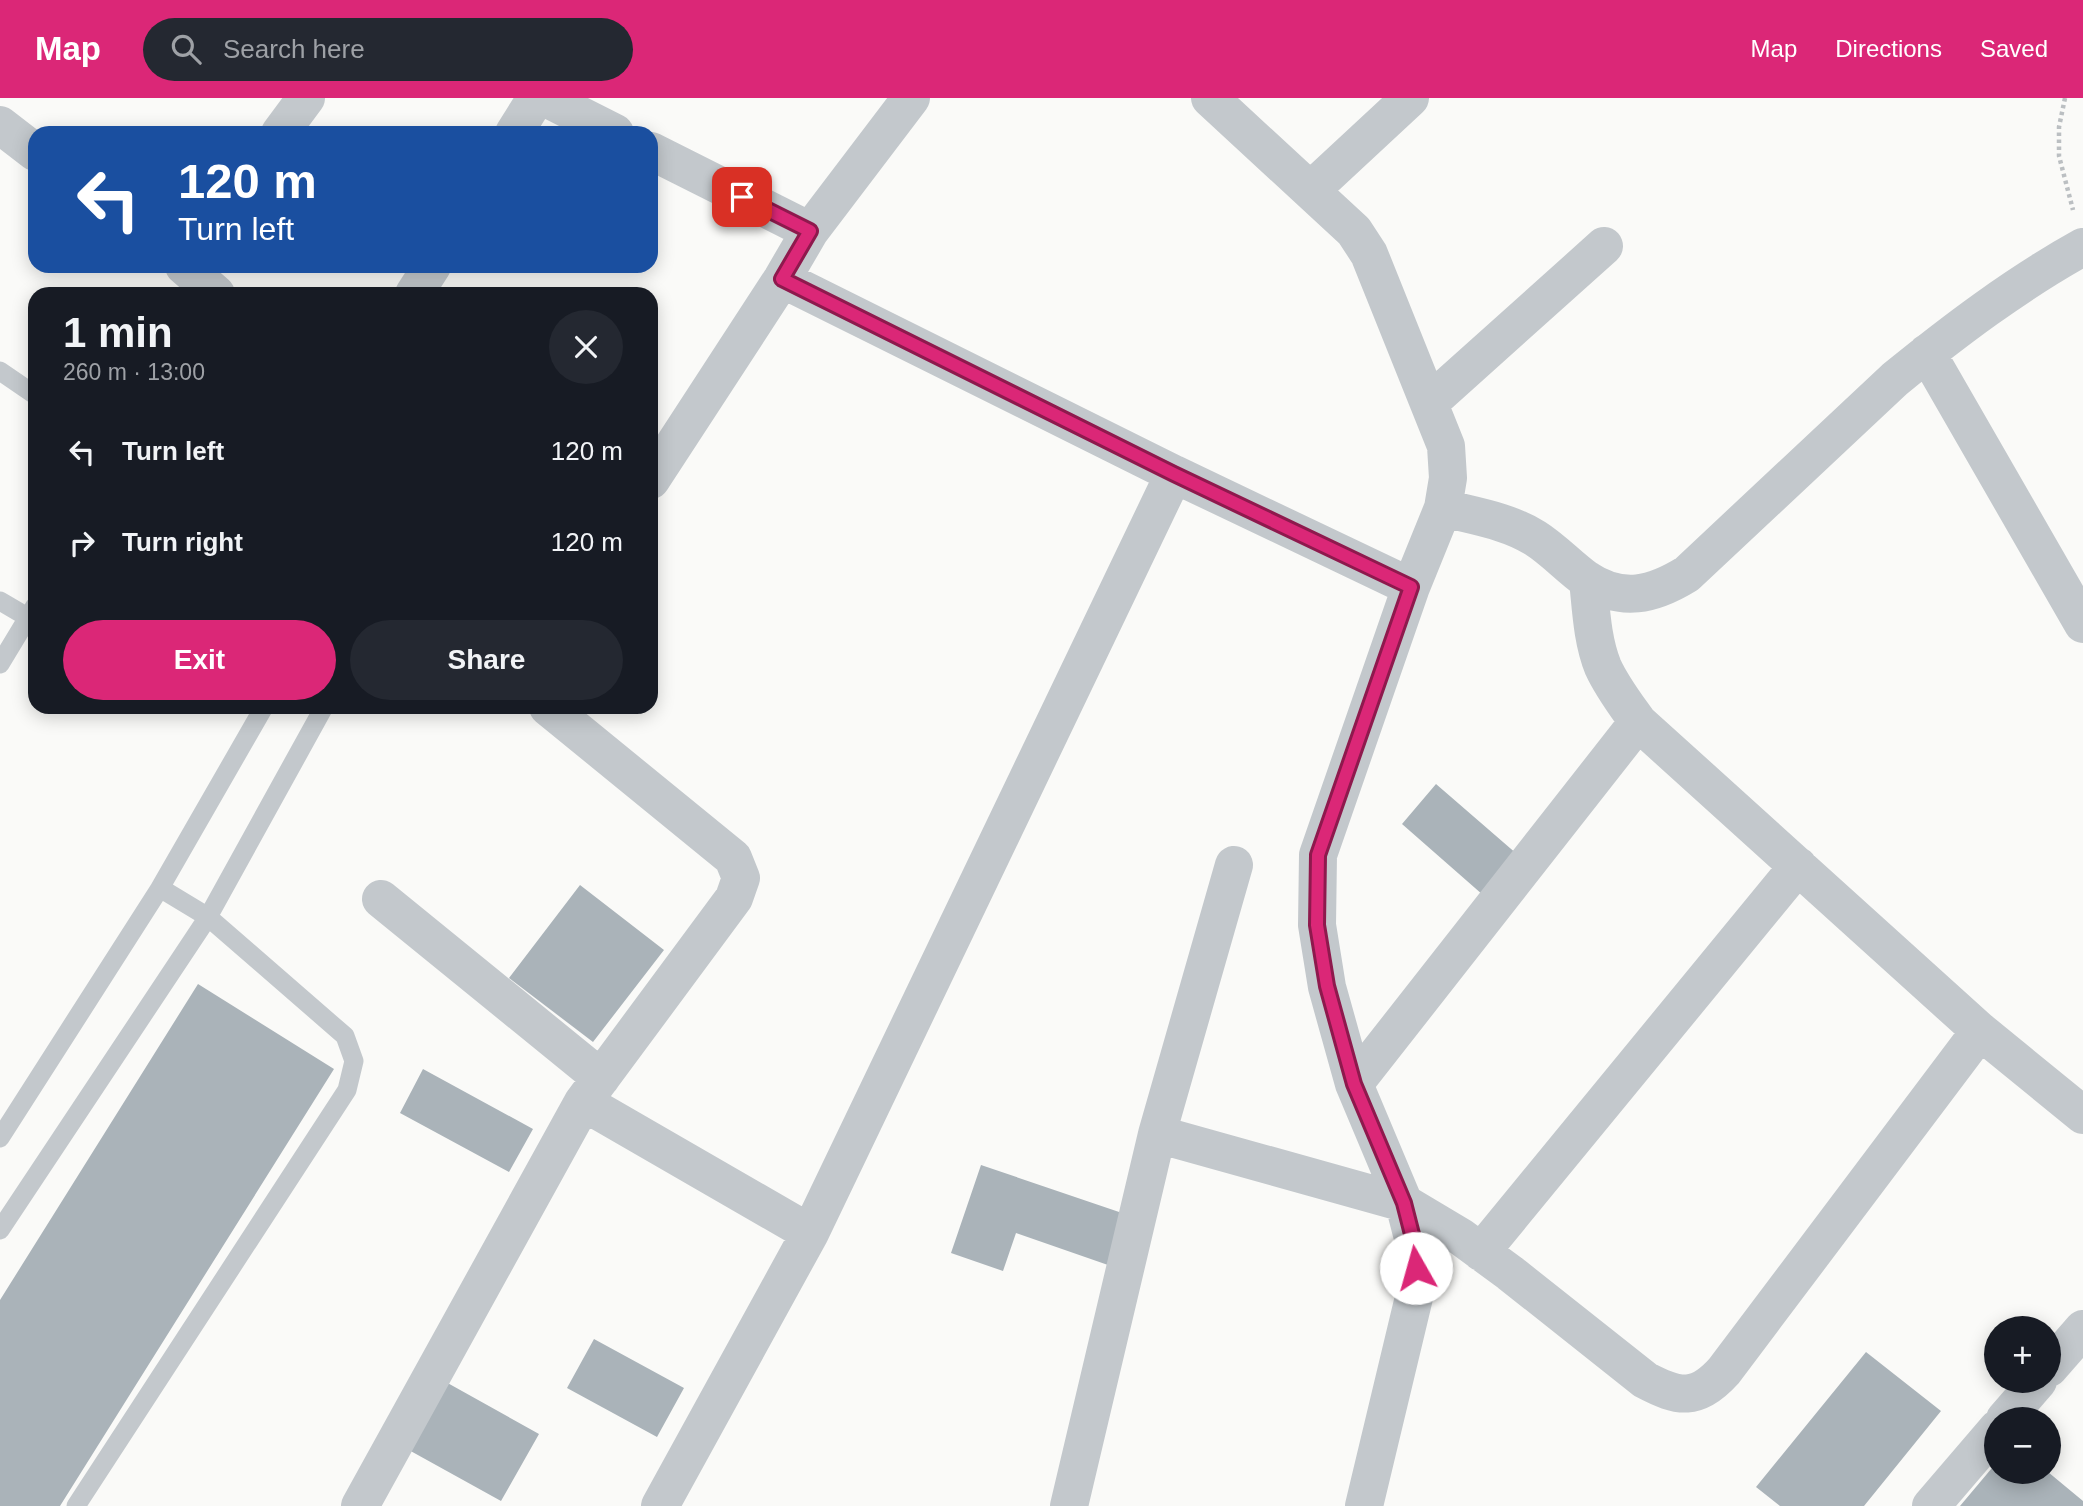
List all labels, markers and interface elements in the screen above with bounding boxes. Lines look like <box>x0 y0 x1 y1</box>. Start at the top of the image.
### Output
search box <box>143 18 633 81</box>
text: Map <box>35 30 101 67</box>
icon: search <box>167 30 205 68</box>
text: Search here <box>223 34 365 64</box>
text: Map <box>1751 35 1797 62</box>
text: Directions <box>1835 35 1942 62</box>
text: Saved <box>1980 35 2048 62</box>
icon: left <box>63 154 154 245</box>
text: 120 m <box>178 154 317 208</box>
pin <box>712 167 772 227</box>
icon: arrive <box>723 178 761 216</box>
text: Turn left <box>178 211 294 247</box>
text: 1 min <box>63 309 173 356</box>
button: close <box>549 310 623 384</box>
text: 260 m · 13:00 <box>63 359 205 385</box>
icon: left <box>63 433 101 471</box>
text: Turn left <box>122 436 224 466</box>
text: 120 m <box>551 436 623 466</box>
icon: right <box>63 524 101 562</box>
text: Turn right <box>122 527 243 557</box>
text: 120 m <box>551 527 623 557</box>
button: Exit <box>63 620 336 700</box>
button: Share <box>350 620 623 700</box>
position arrow <box>1379 1231 1453 1305</box>
map controls <box>1984 1316 2061 1484</box>
button: + <box>1984 1316 2061 1393</box>
button: − <box>1984 1407 2061 1484</box>

